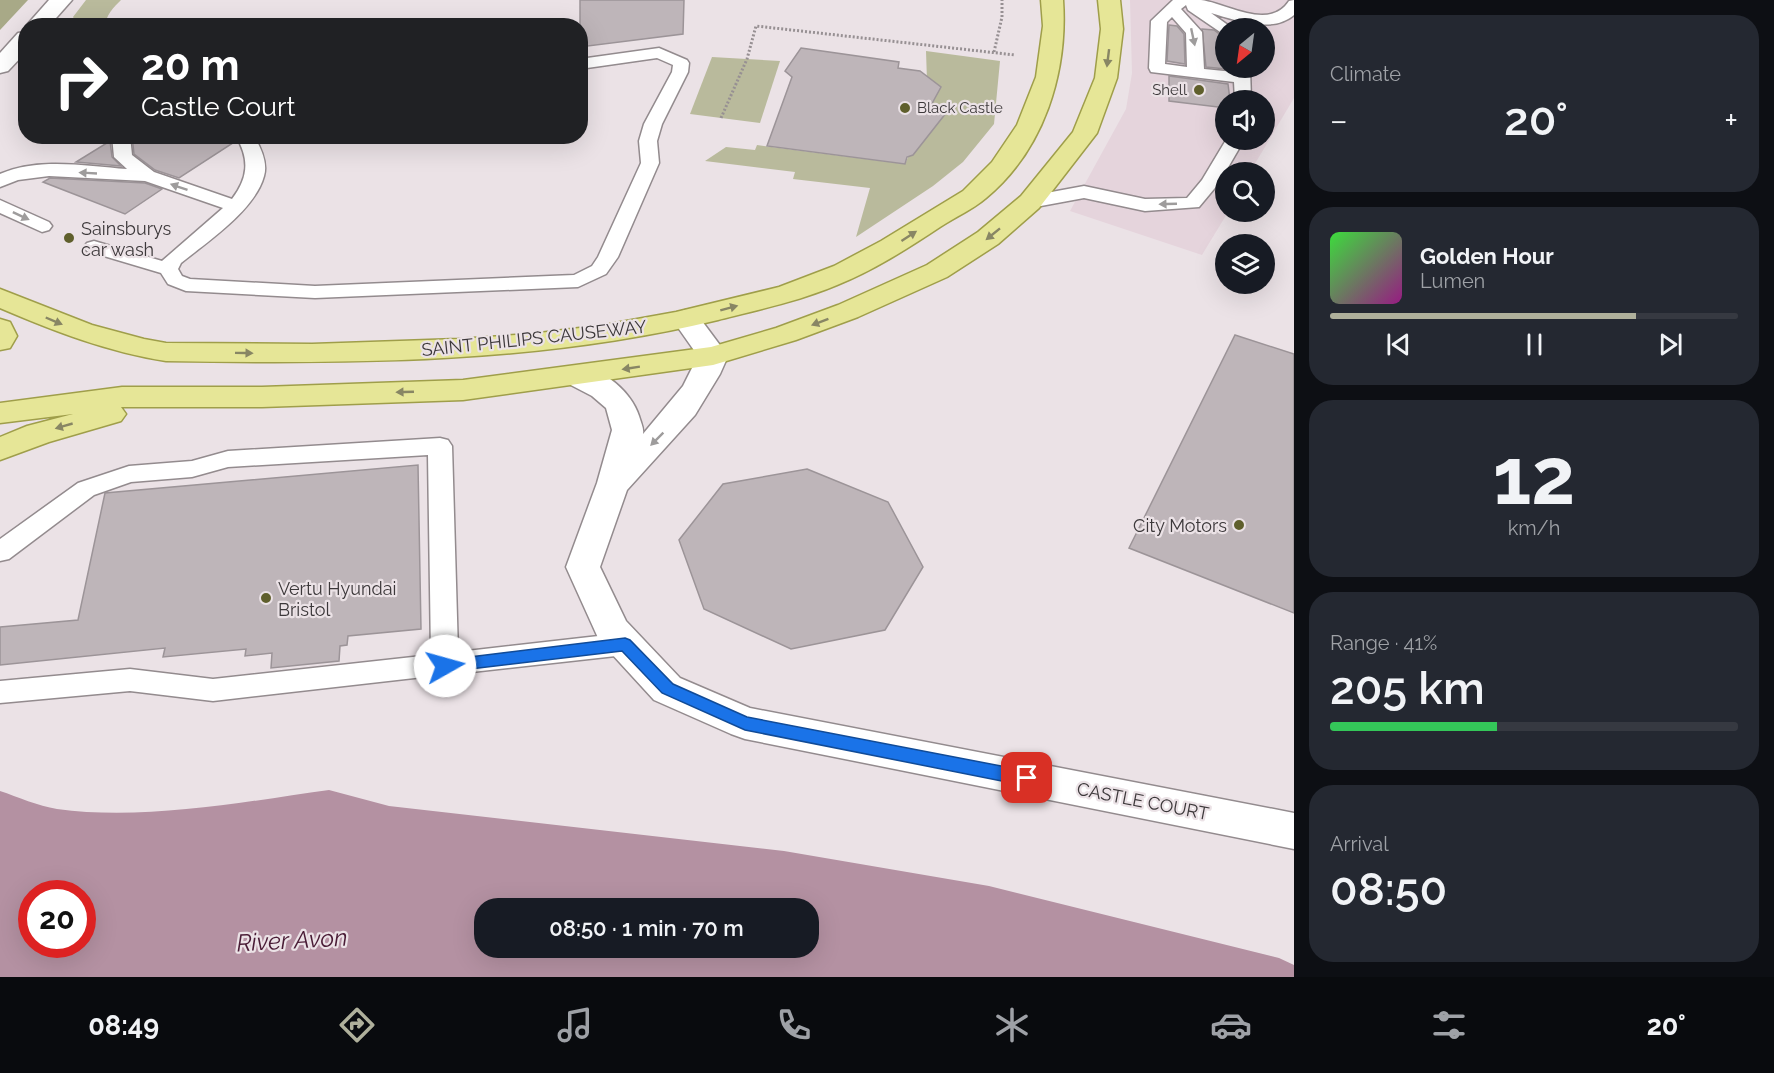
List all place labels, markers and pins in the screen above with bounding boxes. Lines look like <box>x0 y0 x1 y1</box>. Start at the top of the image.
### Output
place label: Shell <box>1152 81 1188 99</box>
marker: Shell <box>1192 83 1206 97</box>
place label: Black Castle <box>917 99 1003 117</box>
marker: Black Castle <box>898 101 912 115</box>
place label: Sainsburys car wash <box>81 218 171 260</box>
marker: Sainsburys car wash <box>62 231 76 245</box>
place label: City Motors <box>1133 515 1227 536</box>
marker: City Motors <box>1232 518 1246 532</box>
place label: Vertu Hyundai Bristol <box>278 578 396 620</box>
marker: Vertu Hyundai Bristol <box>259 591 273 605</box>
pin <box>1001 752 1052 803</box>

